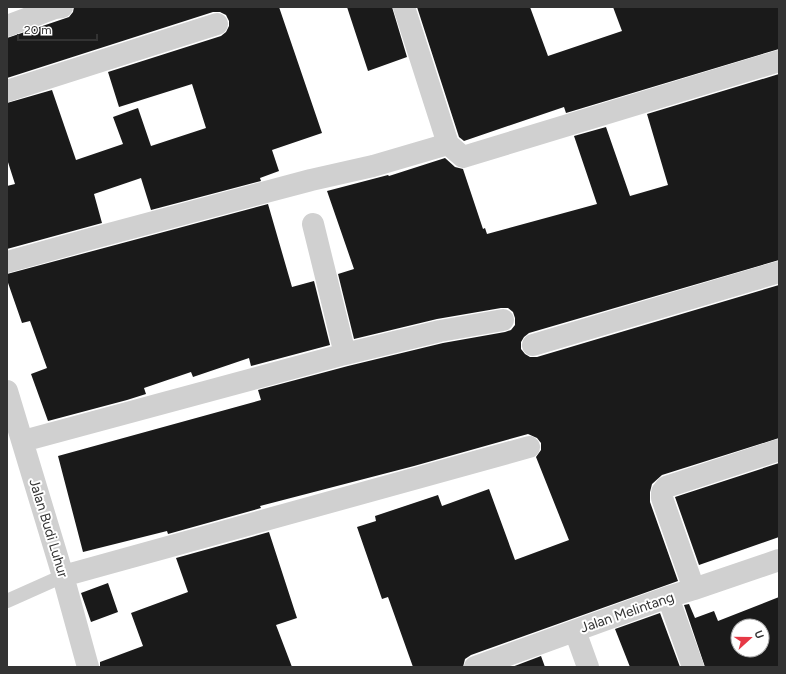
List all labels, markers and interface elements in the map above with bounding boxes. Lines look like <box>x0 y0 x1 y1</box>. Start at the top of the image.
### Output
scale bar <box>18 16 97 42</box>
text: 20 m <box>24 23 52 37</box>
street label: Jalan Budi Luhur <box>25 477 72 580</box>
street label: Jalan Melintang <box>578 588 676 636</box>
north arrow <box>730 618 770 658</box>
text: U <box>751 629 766 641</box>

